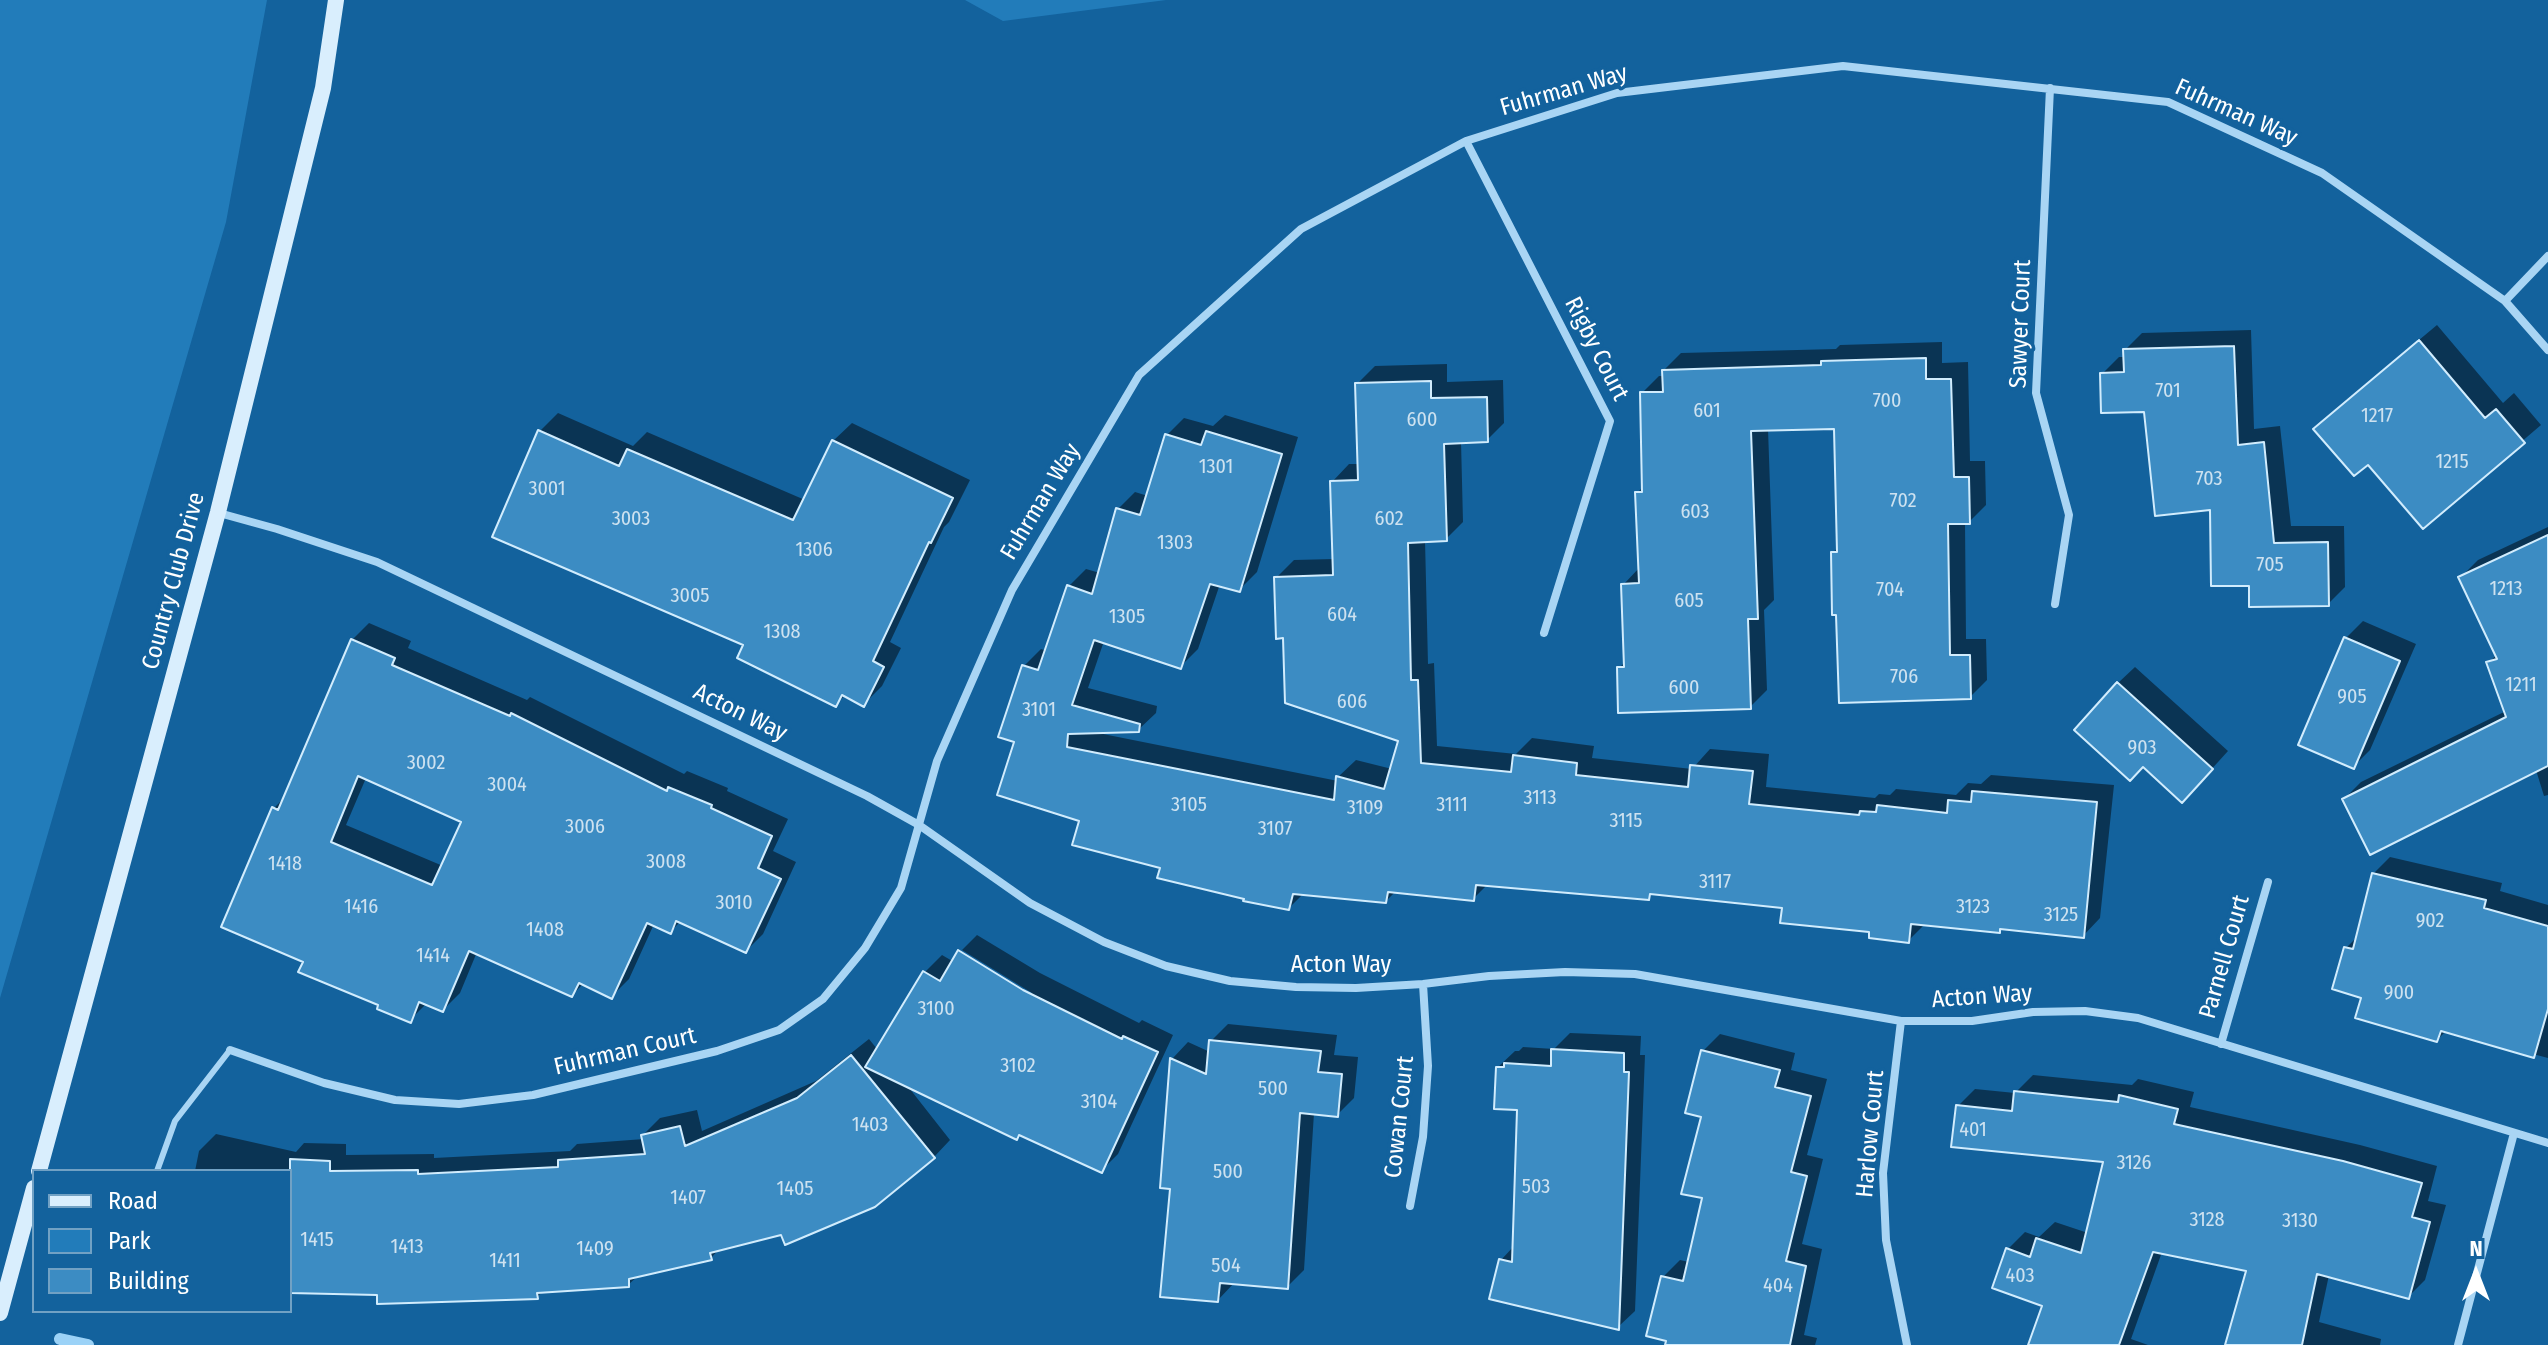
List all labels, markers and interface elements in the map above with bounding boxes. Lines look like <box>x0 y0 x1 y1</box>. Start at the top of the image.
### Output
street label: Fuhrman Way <box>1497 59 1631 123</box>
street label: Fuhrman Way <box>2170 73 2302 153</box>
street label: Sawyer Court <box>2004 259 2038 389</box>
street label: Rigby Court <box>1558 292 1634 406</box>
house number: 701 <box>2155 379 2181 403</box>
house number: 700 <box>1873 389 1901 413</box>
house number: 601 <box>1693 399 1721 423</box>
house number: 1217 <box>2361 404 2393 428</box>
house number: 600 <box>1407 408 1437 432</box>
street label: Fuhrman Way <box>995 438 1087 566</box>
house number: 1215 <box>2435 450 2469 474</box>
house number: 1301 <box>1199 455 1233 479</box>
house number: 703 <box>2195 467 2223 491</box>
house number: 3001 <box>528 477 566 501</box>
street label: Country Club Drive <box>137 489 211 673</box>
house number: 702 <box>1890 489 1916 513</box>
house number: 603 <box>1680 500 1710 524</box>
house number: 3003 <box>612 507 650 531</box>
house number: 602 <box>1375 507 1403 531</box>
house number: 1303 <box>1157 531 1193 555</box>
house number: 1306 <box>795 538 833 562</box>
house number: 705 <box>2256 553 2284 577</box>
house number: 1213 <box>2490 577 2522 601</box>
house number: 704 <box>1876 578 1904 602</box>
house number: 3005 <box>670 584 710 608</box>
house number: 605 <box>1674 589 1704 613</box>
house number: 604 <box>1327 603 1357 627</box>
house number: 1305 <box>1109 605 1145 629</box>
house number: 1308 <box>763 620 801 644</box>
house number: 706 <box>1890 665 1918 689</box>
house number: 1211 <box>2505 673 2537 697</box>
house number: 600 <box>1669 676 1699 700</box>
street label: Acton Way <box>688 678 792 748</box>
house number: 905 <box>2337 685 2367 709</box>
house number: 606 <box>1337 690 1367 714</box>
house number: 3101 <box>1022 698 1056 722</box>
house number: 903 <box>2128 736 2156 760</box>
house number: 3002 <box>407 751 445 775</box>
house number: 3004 <box>487 773 527 797</box>
house number: 3113 <box>1524 786 1556 810</box>
house number: 3105 <box>1171 793 1207 817</box>
house number: 3111 <box>1436 793 1468 817</box>
house number: 3109 <box>1347 796 1383 820</box>
house number: 3115 <box>1609 809 1643 833</box>
house number: 3006 <box>565 815 605 839</box>
house number: 3107 <box>1258 817 1292 841</box>
house number: 3008 <box>646 850 686 874</box>
house number: 1418 <box>268 852 302 876</box>
house number: 3117 <box>1699 870 1731 894</box>
house number: 3010 <box>715 891 753 915</box>
street label: Parnell Court <box>2194 892 2256 1022</box>
house number: 1416 <box>344 895 378 919</box>
house number: 3123 <box>1956 895 1990 919</box>
house number: 3125 <box>2044 903 2078 927</box>
house number: 902 <box>2416 909 2444 933</box>
house number: 1408 <box>526 918 564 942</box>
house number: 1414 <box>416 944 450 968</box>
street label: Acton Way <box>1291 951 1391 979</box>
street label: Acton Way <box>1931 979 2033 1015</box>
house number: 900 <box>2384 981 2414 1005</box>
house number: 3100 <box>917 997 955 1021</box>
street label: Fuhrman Court <box>551 1022 699 1082</box>
house number: 3102 <box>1000 1054 1036 1078</box>
street label: Cowan Court <box>1379 1054 1421 1180</box>
street label: Harlow Court <box>1851 1069 1891 1199</box>
house number: 500 <box>1258 1077 1288 1101</box>
house number: 3104 <box>1081 1090 1117 1114</box>
house number: 1403 <box>852 1113 888 1137</box>
house number: 401 <box>1959 1118 1987 1142</box>
house number: 3126 <box>2116 1151 2152 1175</box>
house number: 500 <box>1213 1160 1243 1184</box>
legend <box>32 1169 292 1313</box>
house number: 503 <box>1522 1175 1550 1199</box>
house number: 1405 <box>776 1177 814 1201</box>
house number: 1407 <box>670 1186 706 1210</box>
text: Road <box>108 1187 158 1215</box>
house number: 3128 <box>2189 1208 2225 1232</box>
house number: 3130 <box>2282 1209 2318 1233</box>
text: Park <box>108 1227 151 1255</box>
house number: 1415 <box>300 1228 334 1252</box>
north arrow <box>2436 1233 2516 1313</box>
house number: 1413 <box>390 1235 424 1259</box>
text: N <box>2469 1235 2483 1262</box>
house number: 1409 <box>576 1237 614 1261</box>
house number: 1411 <box>489 1249 521 1273</box>
house number: 504 <box>1211 1254 1241 1278</box>
house number: 403 <box>2006 1264 2034 1288</box>
text: Building <box>108 1267 189 1295</box>
house number: 404 <box>1763 1274 1793 1298</box>

